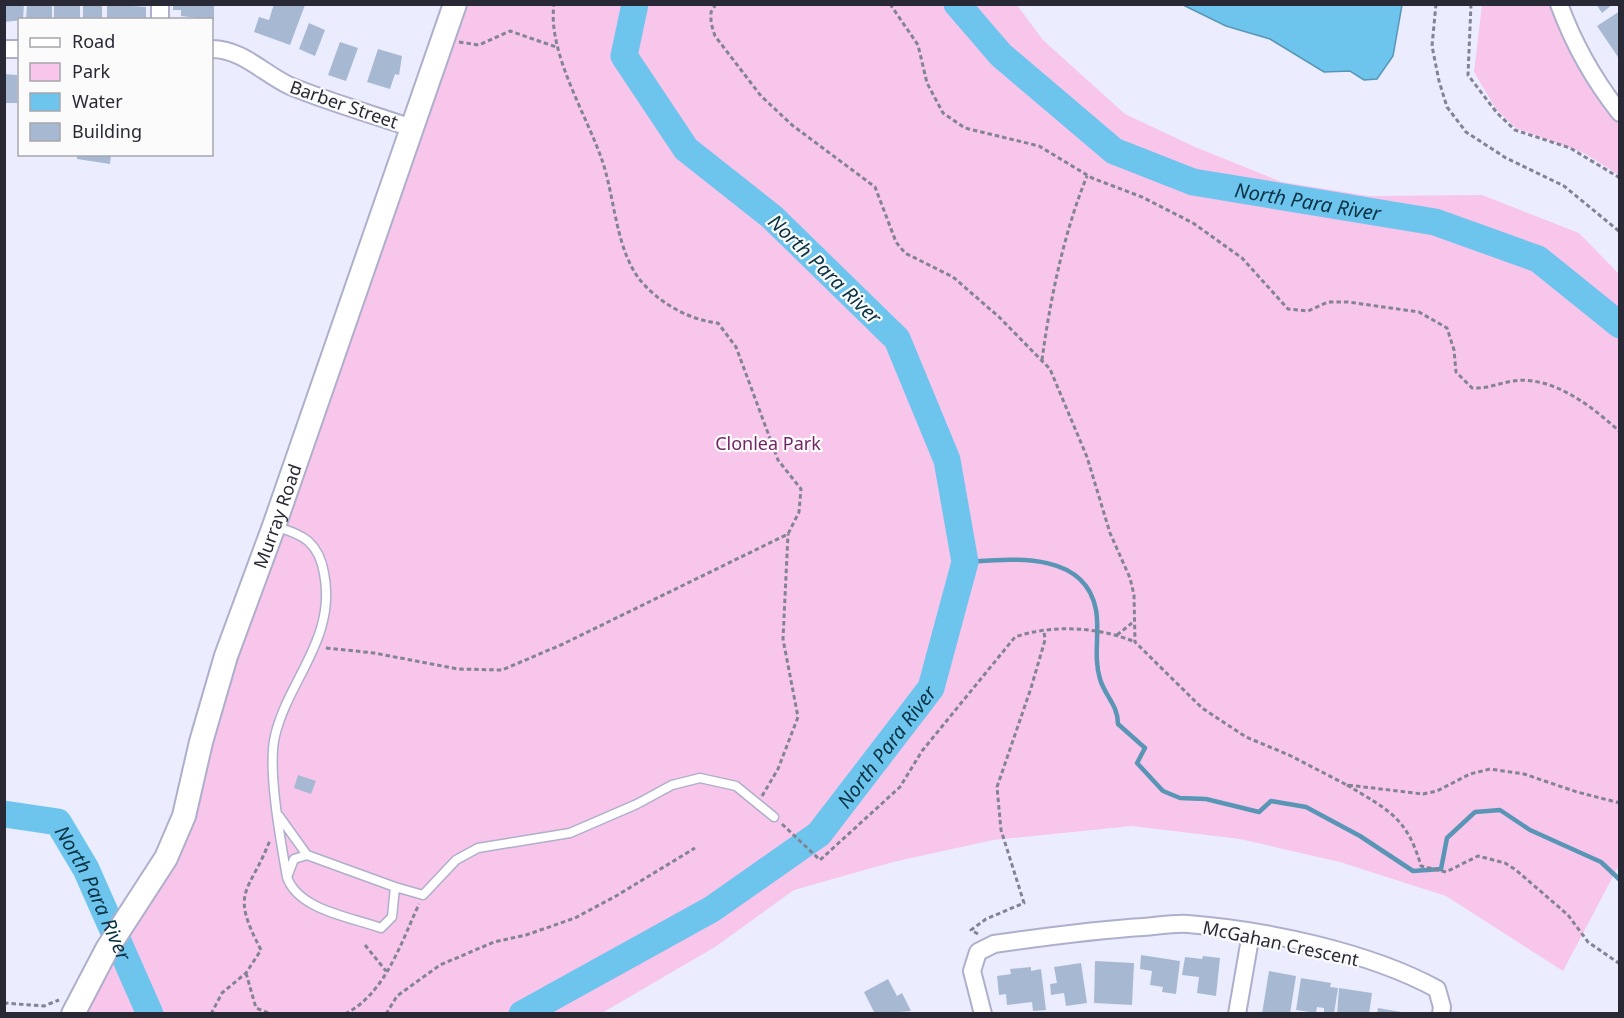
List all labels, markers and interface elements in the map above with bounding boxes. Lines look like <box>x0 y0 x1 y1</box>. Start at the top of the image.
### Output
legend <box>18 18 213 156</box>
text: Road <box>72 29 115 53</box>
text: Park <box>72 59 110 83</box>
street label: Barber Street <box>287 74 402 134</box>
text: Water <box>72 89 123 113</box>
text: Building <box>72 119 142 143</box>
water label: North Para River <box>1233 176 1384 227</box>
water label: North Para River <box>763 208 888 331</box>
park label: Clonlea Park <box>715 431 821 455</box>
street label: Murray Road <box>247 461 307 572</box>
water label: North Para River <box>830 679 942 813</box>
water label: North Para River <box>49 820 139 966</box>
street label: McGahan Crescent <box>1201 915 1362 971</box>

